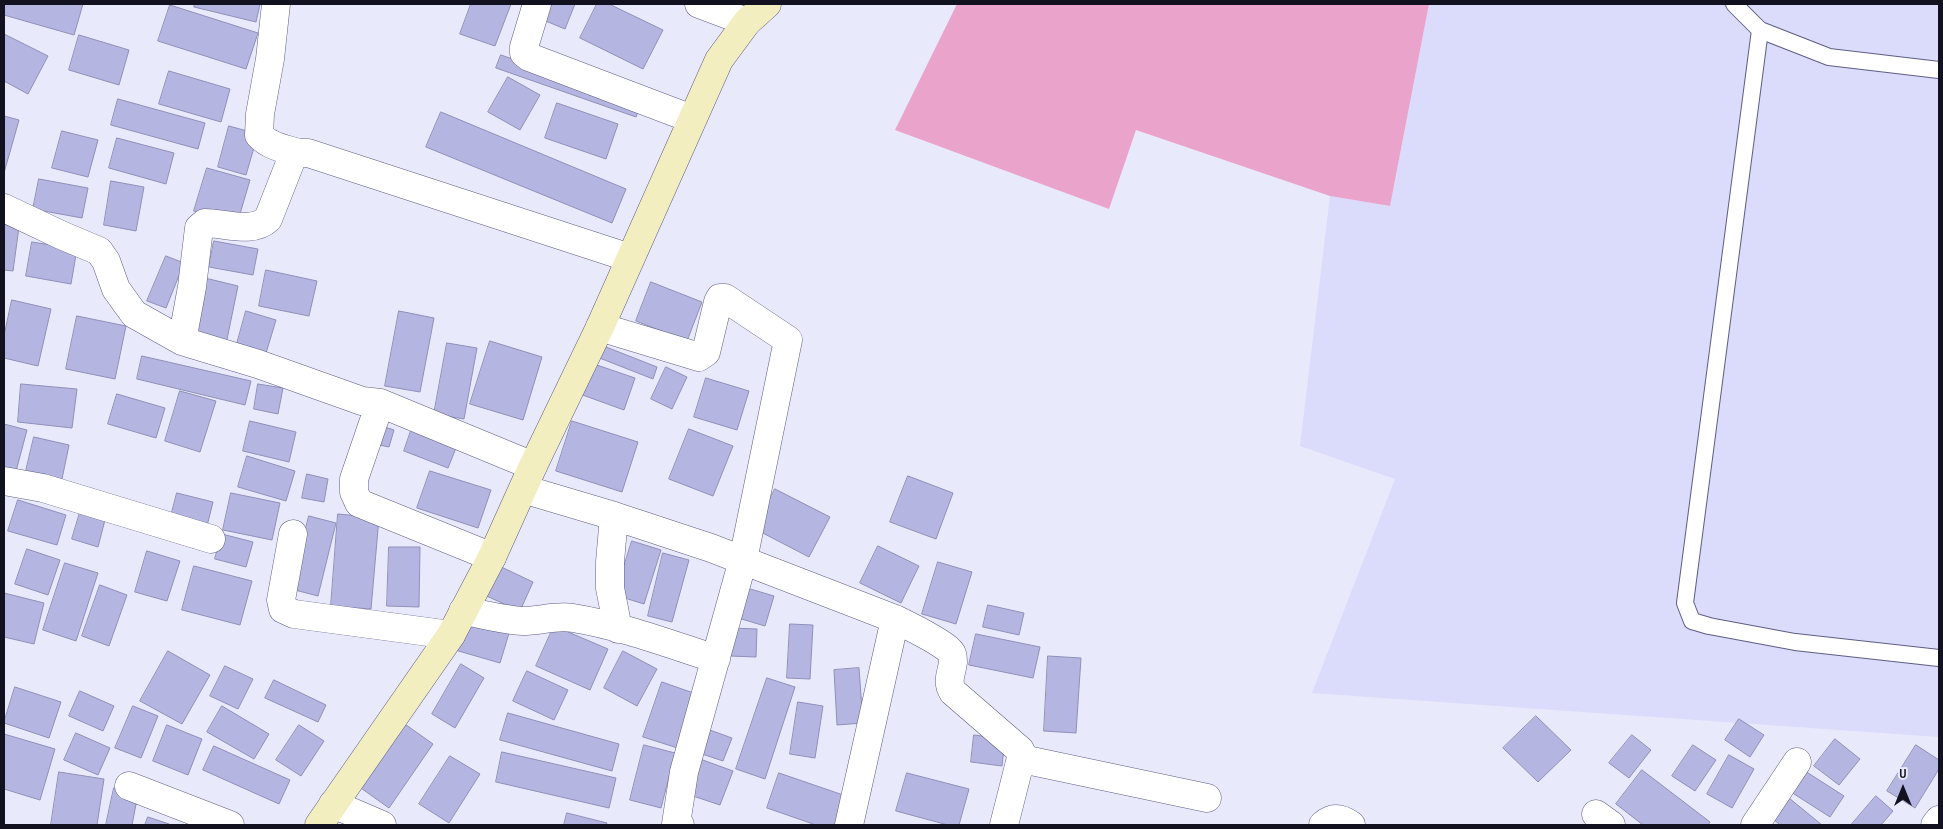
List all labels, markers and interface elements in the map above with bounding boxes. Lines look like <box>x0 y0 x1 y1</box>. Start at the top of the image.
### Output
north arrow <box>1878 764 1928 814</box>
text: U <box>1899 765 1907 782</box>

